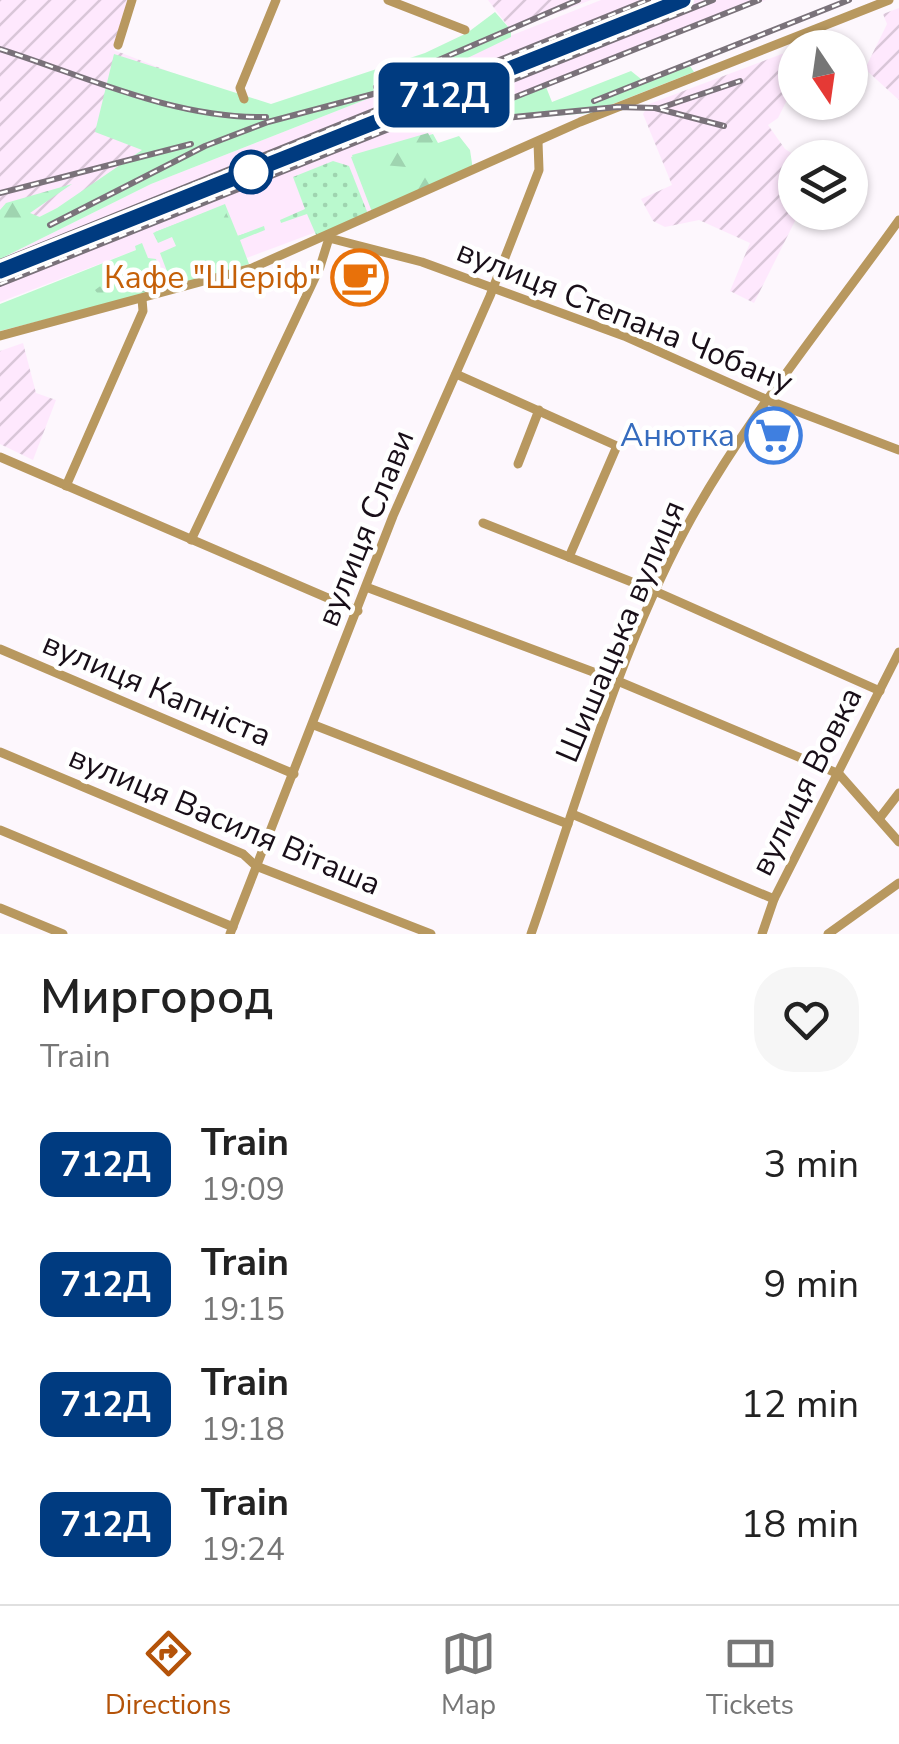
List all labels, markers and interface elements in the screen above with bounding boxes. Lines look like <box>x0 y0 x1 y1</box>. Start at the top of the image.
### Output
north arrow <box>778 30 868 120</box>
map controls <box>778 30 868 230</box>
line badge: 712Д <box>374 62 514 128</box>
text: 712Д <box>399 72 489 119</box>
button: layers <box>778 140 868 230</box>
unlabelled marker <box>230 151 272 193</box>
street label: вулиця Степана Чобану <box>450 229 799 404</box>
cafe icon: Кафе "Шеріф" <box>330 247 390 307</box>
place label: Кафе "Шеріф" <box>104 256 321 299</box>
supermarket icon: Анютка <box>744 405 804 465</box>
place label: Анютка <box>620 414 735 457</box>
street label: вулиця Слави <box>307 424 424 633</box>
street label: Шишацька вулиця <box>546 494 695 769</box>
street label: вулиця Капніста <box>36 622 278 757</box>
street label: вулиця Вовка <box>740 680 872 883</box>
street label: вулиця Василя Віташа <box>62 735 387 906</box>
text: Миргород <box>40 964 273 1030</box>
button: heart <box>754 967 859 1072</box>
text: Train <box>40 1035 111 1078</box>
text: Train <box>201 1117 289 1168</box>
text: 3 min <box>764 1139 859 1190</box>
text: 712Д <box>60 1141 151 1188</box>
text: 19:09 <box>201 1168 285 1211</box>
text: Train <box>201 1237 289 1288</box>
text: 9 min <box>764 1259 859 1310</box>
text: 712Д <box>60 1261 151 1308</box>
text: 19:15 <box>201 1288 285 1331</box>
text: Train <box>201 1357 289 1408</box>
text: 12 min <box>741 1379 859 1430</box>
text: 712Д <box>60 1381 151 1428</box>
text: 19:18 <box>201 1408 285 1451</box>
text: Train <box>201 1477 289 1528</box>
text: 18 min <box>741 1499 859 1550</box>
text: 712Д <box>60 1501 151 1548</box>
text: 19:24 <box>201 1528 285 1571</box>
tab: Directions <box>105 1626 231 1724</box>
tab: Map <box>441 1626 496 1724</box>
tab: Tickets <box>706 1626 794 1724</box>

